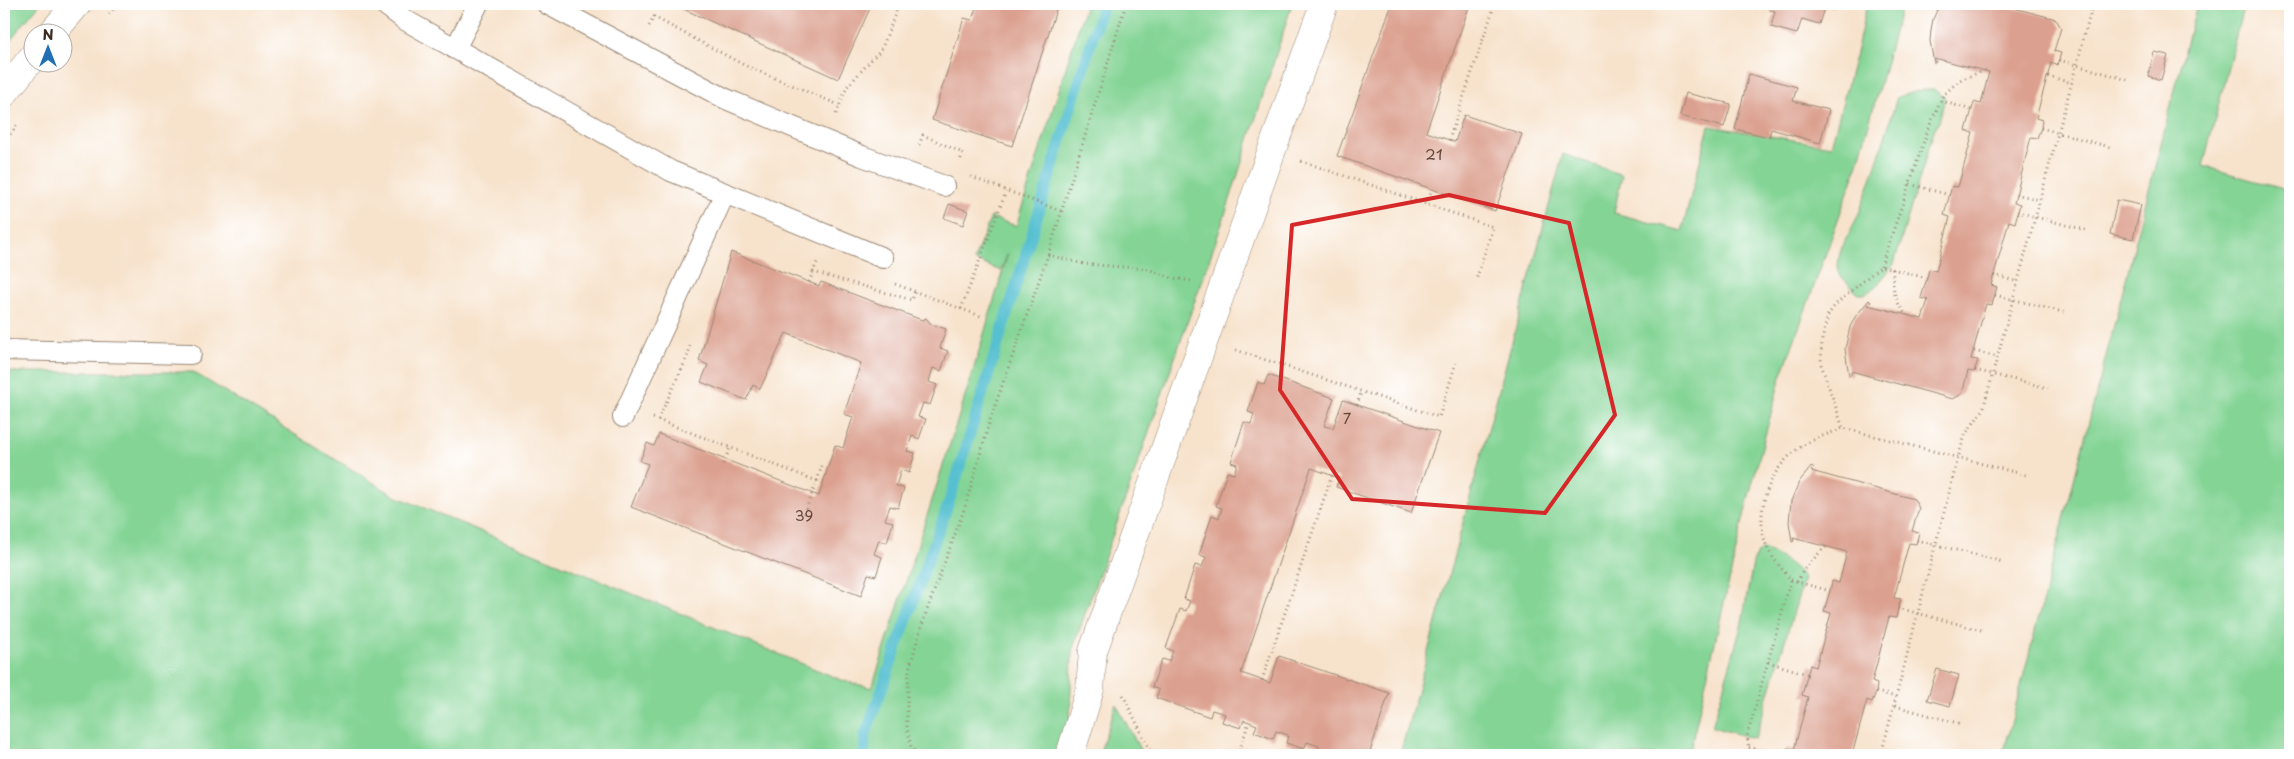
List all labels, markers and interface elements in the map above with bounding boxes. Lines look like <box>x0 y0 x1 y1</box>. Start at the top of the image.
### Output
north arrow <box>22 22 72 72</box>
text: N <box>42 24 54 45</box>
house number: 21 <box>1425 142 1443 165</box>
house number: 7 <box>1343 406 1352 429</box>
house number: 39 <box>795 503 813 526</box>

